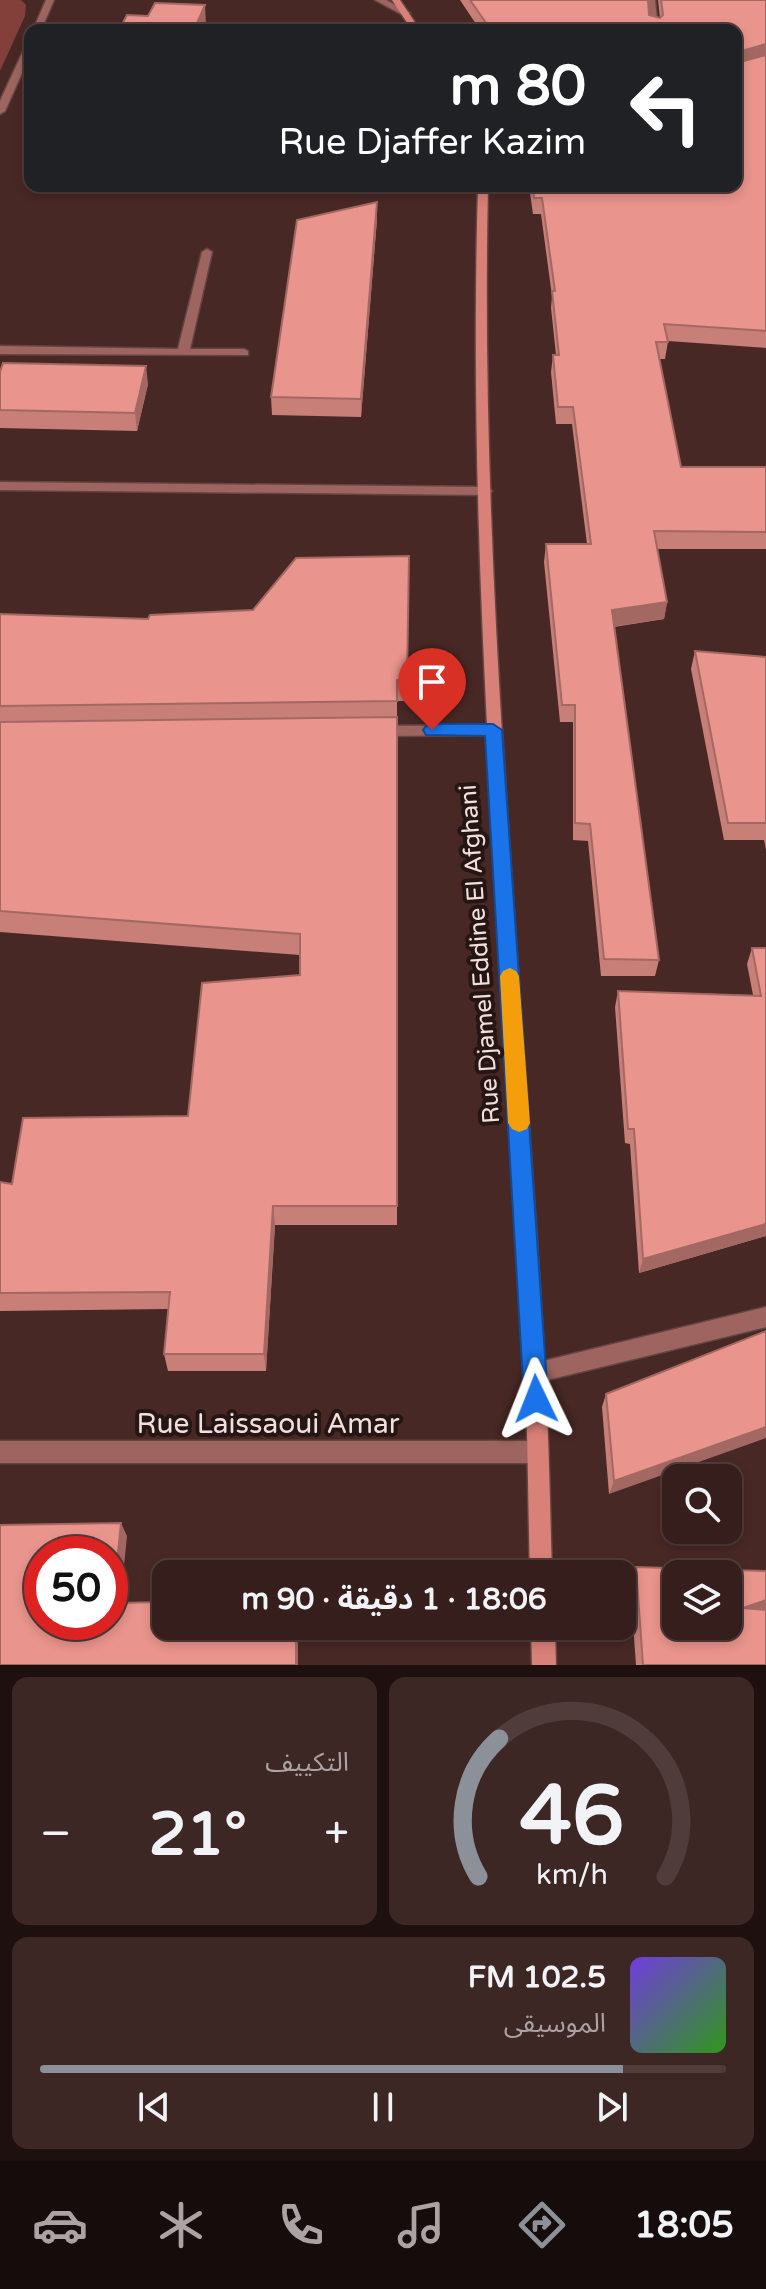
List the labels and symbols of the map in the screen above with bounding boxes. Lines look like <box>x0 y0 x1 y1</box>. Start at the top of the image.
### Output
pin <box>398 648 466 730</box>
street label: Rue Djamel Eddine El Afghani <box>454 784 506 1124</box>
position arrow <box>494 1357 578 1441</box>
street label: Rue Laissaoui Amar <box>137 1407 400 1441</box>
speed limit sign: 50 <box>24 1536 128 1640</box>

